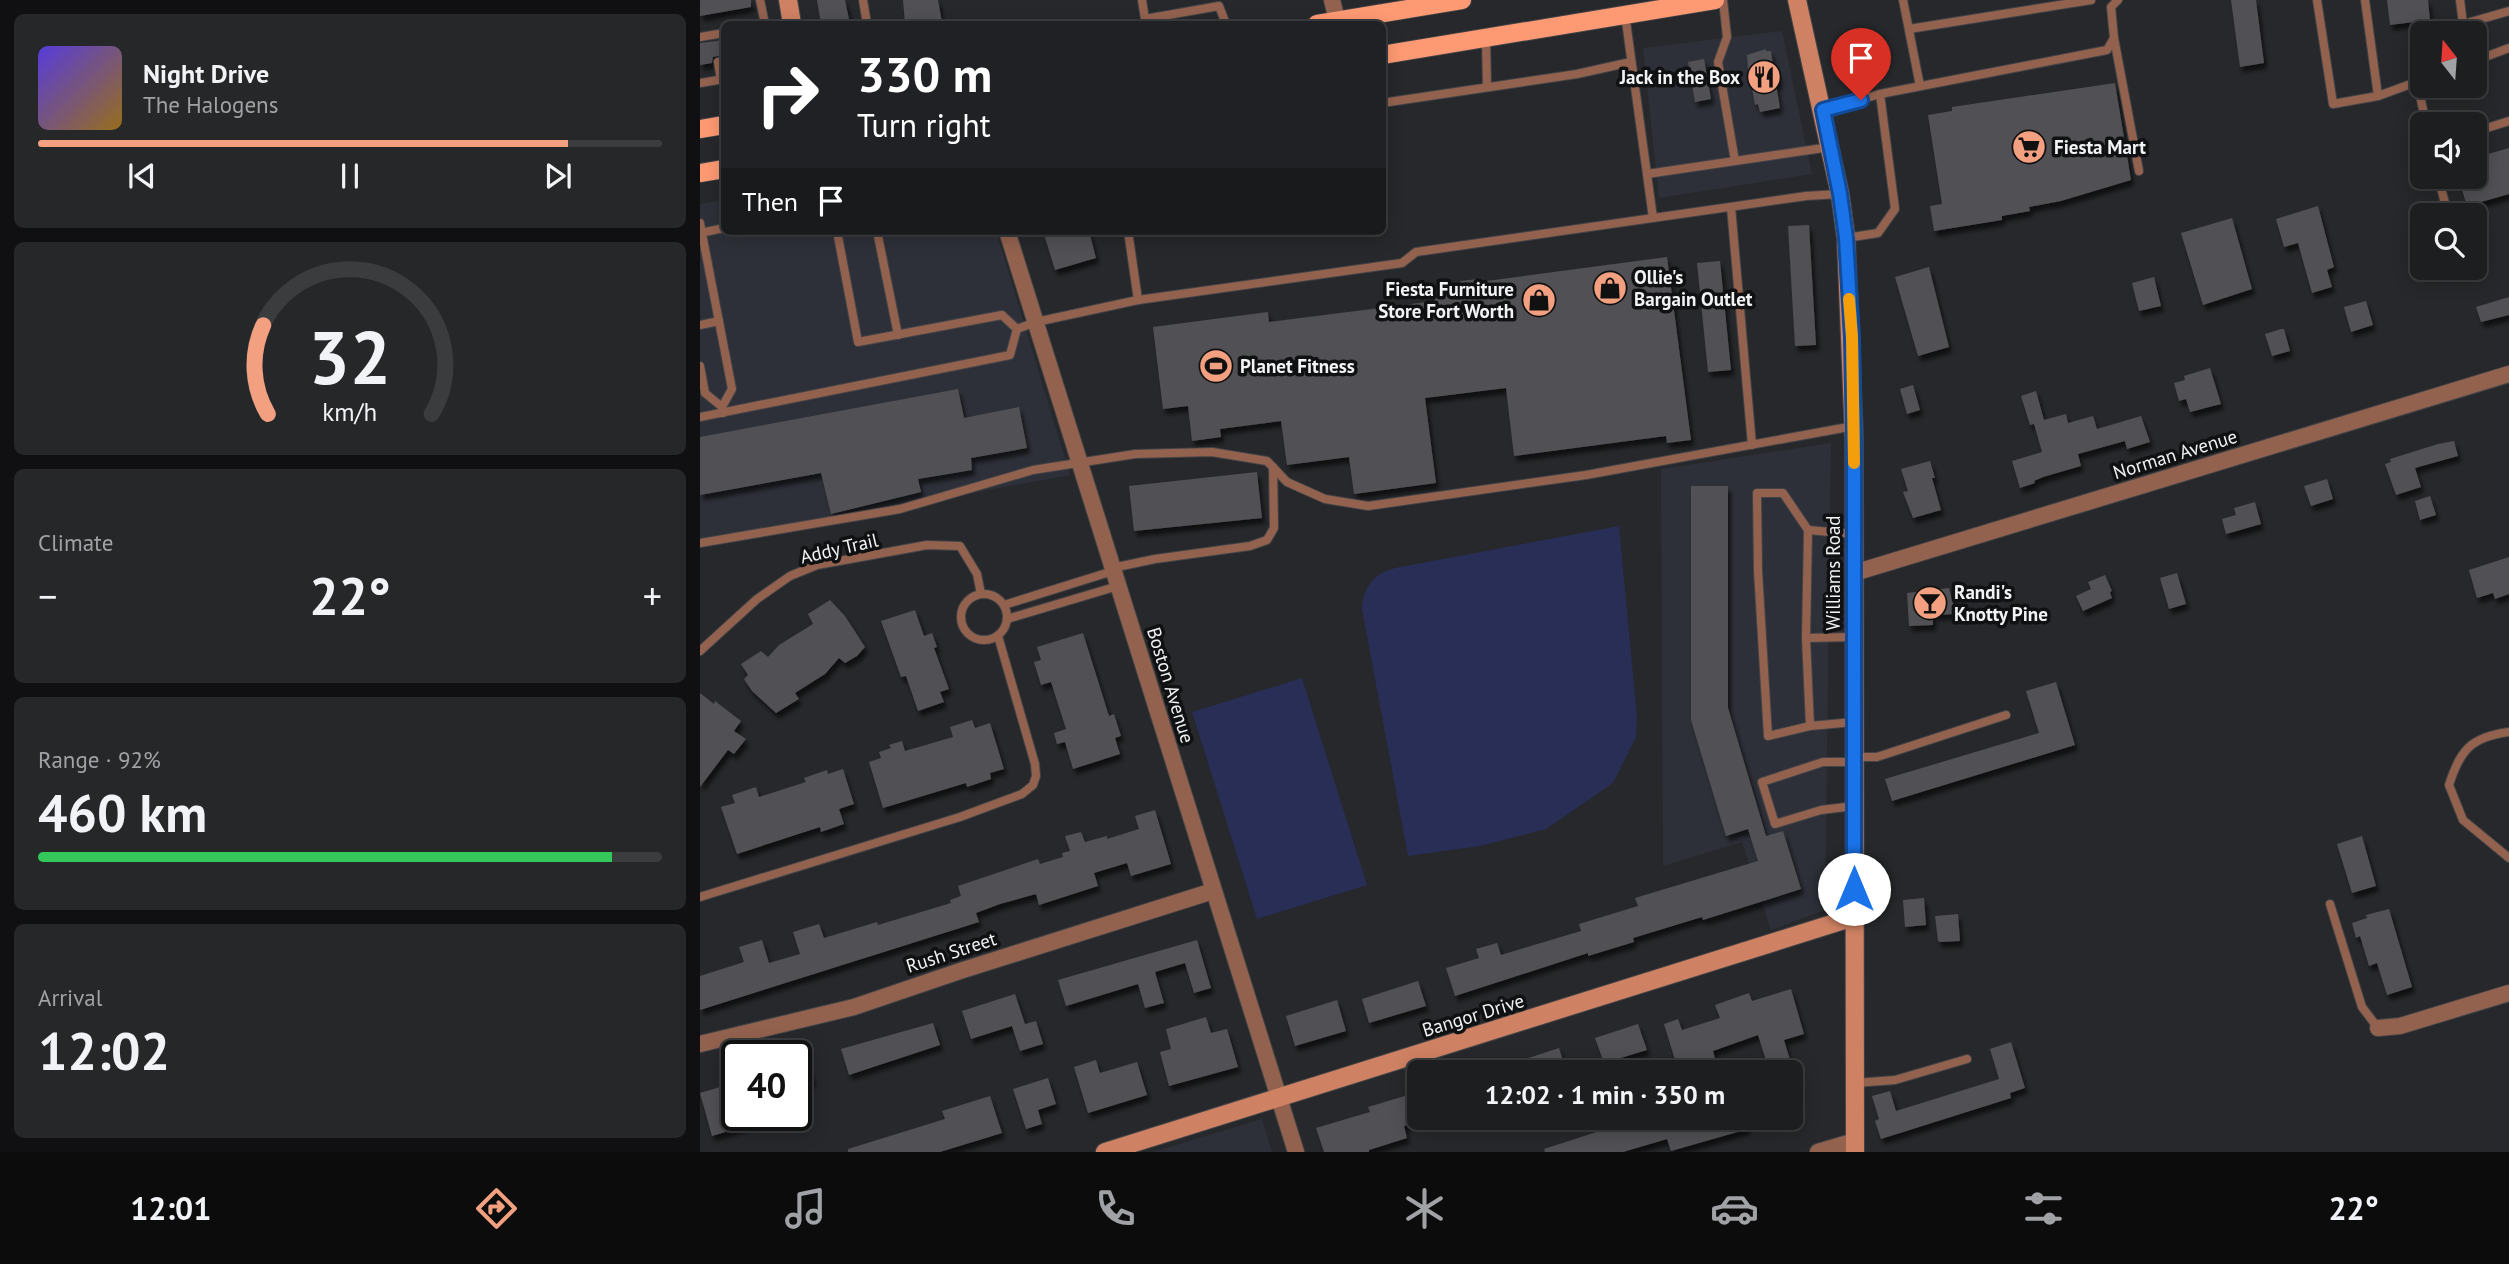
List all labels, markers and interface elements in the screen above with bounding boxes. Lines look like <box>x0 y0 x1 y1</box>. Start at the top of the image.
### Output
north arrow <box>2410 21 2487 98</box>
map controls <box>2410 21 2487 280</box>
pin <box>1831 28 1891 100</box>
icon: arrive <box>1842 39 1880 77</box>
text: 330 m <box>857 42 992 106</box>
icon: right <box>742 49 833 140</box>
text: Night Drive <box>143 57 269 90</box>
restaurant icon: Jack in the Box <box>1745 58 1783 96</box>
place label: Jack in the Box <box>1619 65 1740 89</box>
text: The Halogens <box>143 90 278 119</box>
text: Turn right <box>857 104 991 146</box>
button: sound <box>2410 112 2487 189</box>
supermarket icon: Fiesta Mart <box>2010 128 2048 166</box>
place label: Fiesta Mart <box>2054 135 2146 159</box>
icon: previous <box>123 157 161 195</box>
icon: pause <box>331 157 369 195</box>
icon: next <box>539 157 577 195</box>
icon: arrive <box>812 182 850 220</box>
text: Then <box>742 185 798 218</box>
button: search <box>2410 203 2487 280</box>
place label: Ollie's Bargain Outlet <box>1634 265 1753 311</box>
shop icon: Ollie's Bargain Outlet <box>1591 269 1629 307</box>
place label: Fiesta Furniture Store Fort Worth <box>1378 277 1514 323</box>
shop icon: Fiesta Furniture Store Fort Worth <box>1520 281 1558 319</box>
text: 32 <box>309 311 391 405</box>
sports icon: Planet Fitness <box>1197 347 1235 385</box>
place label: Planet Fitness <box>1240 354 1355 378</box>
text: km/h <box>323 396 377 428</box>
street label: Norman Avenue <box>2110 424 2240 484</box>
street label: Williams Road <box>1821 515 1845 631</box>
street label: Addy Trail <box>798 527 881 569</box>
text: Climate <box>38 528 113 557</box>
text: 22° <box>309 562 391 629</box>
text: − <box>38 571 57 620</box>
text: + <box>643 571 662 620</box>
place label: Randi's Knotty Pine <box>1954 580 2048 626</box>
bar icon: Randi's Knotty Pine <box>1911 584 1949 622</box>
street label: Boston Avenue <box>1142 624 1200 746</box>
text: Range · 92% <box>38 745 161 774</box>
text: 460 km <box>38 779 207 846</box>
position arrow <box>1817 852 1891 926</box>
street label: Rush Street <box>903 926 1000 978</box>
text: Arrival <box>38 983 102 1012</box>
street label: Bangor Drive <box>1419 988 1527 1042</box>
text: 12:02 <box>38 1017 170 1084</box>
speed limit sign: 40 <box>721 1040 812 1131</box>
text: 12:02 · 1 min · 350 m <box>1485 1078 1725 1111</box>
icon: directions <box>472 1184 521 1233</box>
icon: music <box>781 1184 830 1233</box>
icon: phone <box>1091 1184 1140 1233</box>
icon: climate <box>1400 1184 1449 1233</box>
icon: car <box>1710 1184 1759 1233</box>
icon: filters <box>2019 1184 2068 1233</box>
text: 12:01 <box>130 1187 211 1229</box>
text: 22° <box>2328 1187 2379 1229</box>

